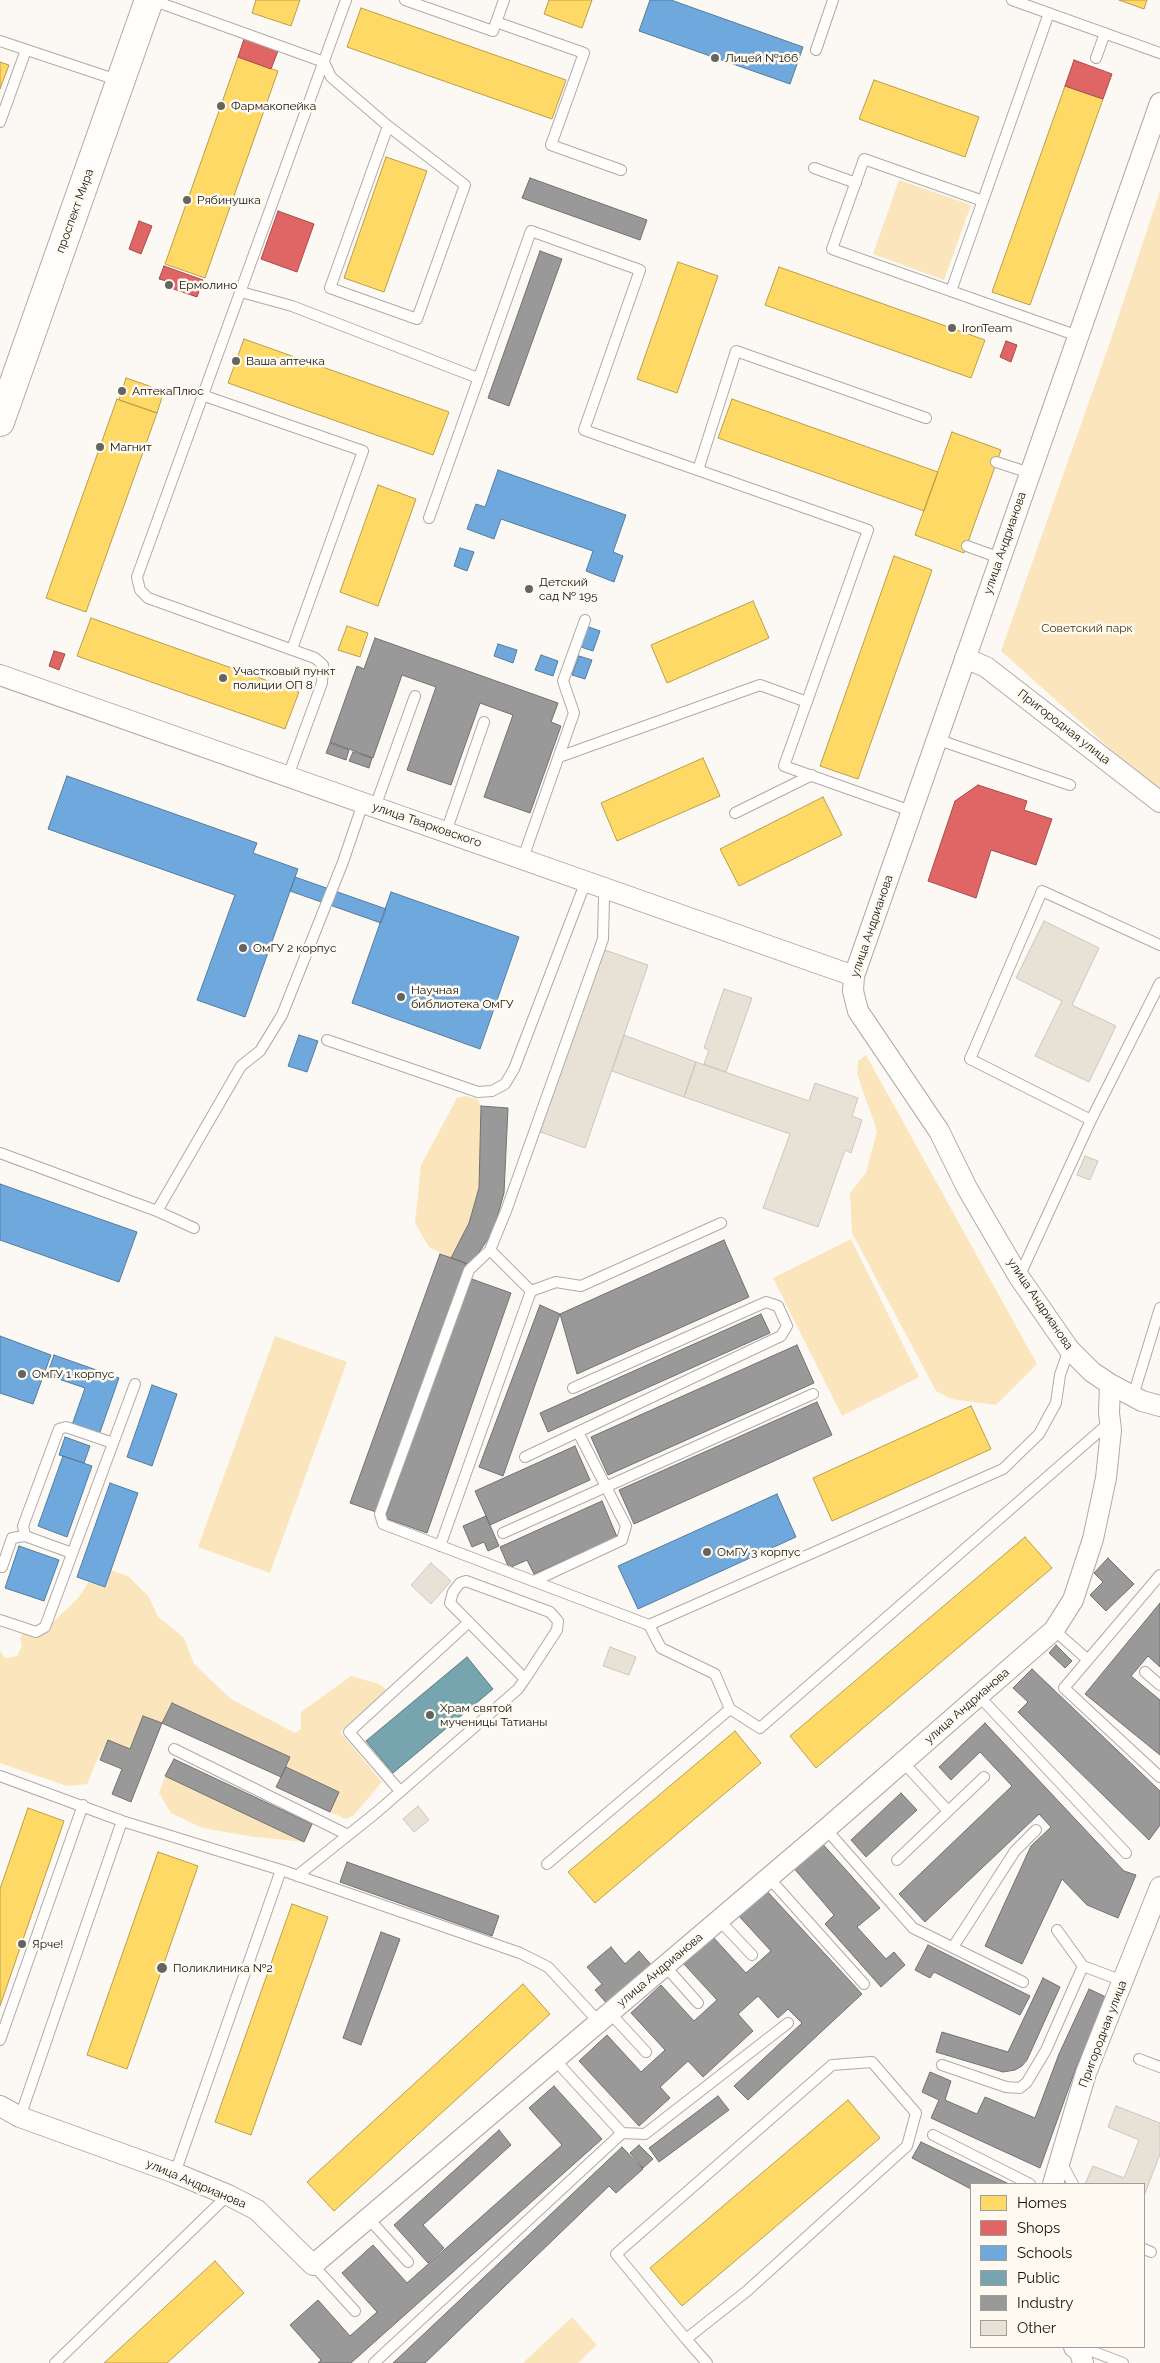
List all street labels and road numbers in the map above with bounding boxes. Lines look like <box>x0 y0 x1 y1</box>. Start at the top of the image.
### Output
street label: проспект Мира <box>53 167 97 255</box>
street label: улица Андрианова <box>981 490 1029 596</box>
street label: Пригородная улица <box>1015 686 1113 768</box>
street label: улица Тварковского <box>370 800 484 850</box>
street label: улица Андрианова <box>848 873 896 979</box>
street label: улица Андрианова <box>1004 1256 1076 1352</box>
street label: улица Андрианова <box>922 1665 1012 1747</box>
street label: улица Андрианова <box>614 1930 706 2010</box>
street label: Пригородная улица <box>1076 1979 1130 2089</box>
street label: улица Андрианова <box>144 2156 248 2212</box>

